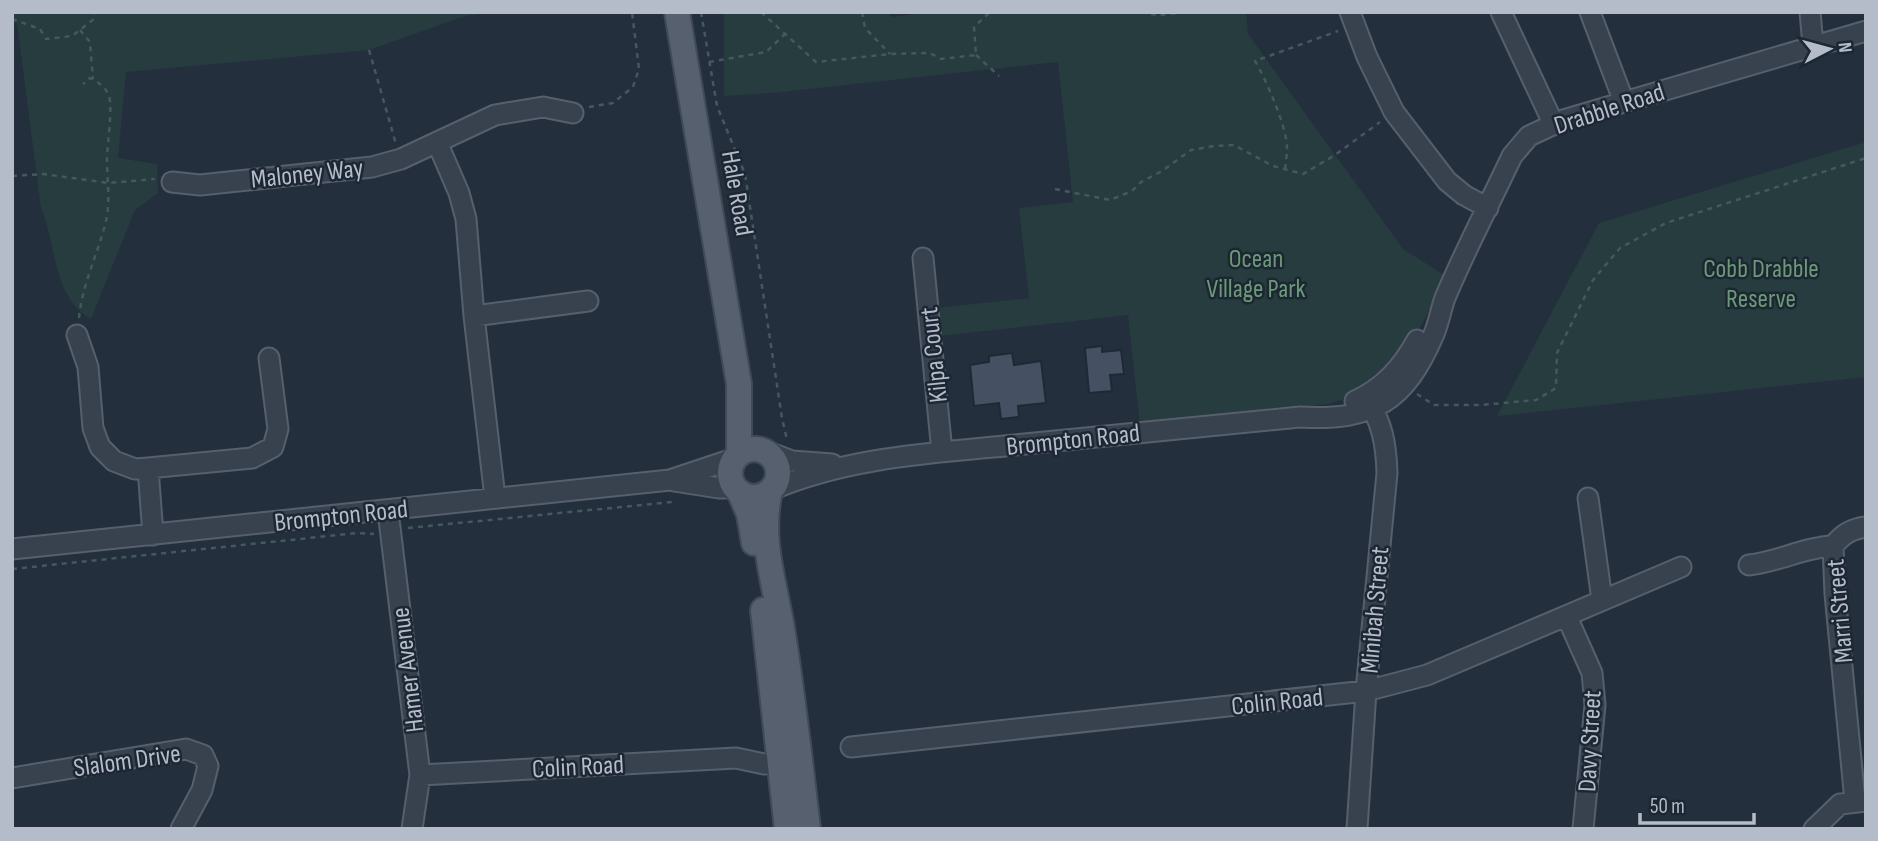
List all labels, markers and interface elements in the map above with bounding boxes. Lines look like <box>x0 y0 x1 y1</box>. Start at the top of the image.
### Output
north arrow <box>1794 14 1864 84</box>
text: N <box>1832 41 1856 54</box>
street label: Drabble Road <box>1550 77 1669 142</box>
street label: Hale Road <box>714 148 759 238</box>
street label: Maloney Way <box>249 153 365 196</box>
park label: Ocean Village Park <box>1206 244 1306 305</box>
park label: Cobb Drabble Reserve <box>1703 254 1819 315</box>
street label: Kilpa Court <box>914 305 955 404</box>
street label: Brompton Road <box>1005 418 1141 463</box>
street label: Brompton Road <box>273 494 409 539</box>
street label: Minibah Street <box>1355 545 1396 675</box>
street label: Marri Street <box>1821 558 1860 664</box>
street label: Hamer Avenue <box>385 606 432 734</box>
street label: Colin Road <box>1230 682 1325 723</box>
street label: Davy Street <box>1572 690 1609 793</box>
street label: Slalom Drive <box>72 739 183 784</box>
street label: Colin Road <box>531 750 625 785</box>
scale bar <box>1640 782 1754 826</box>
text: 50 m <box>1650 794 1685 819</box>

